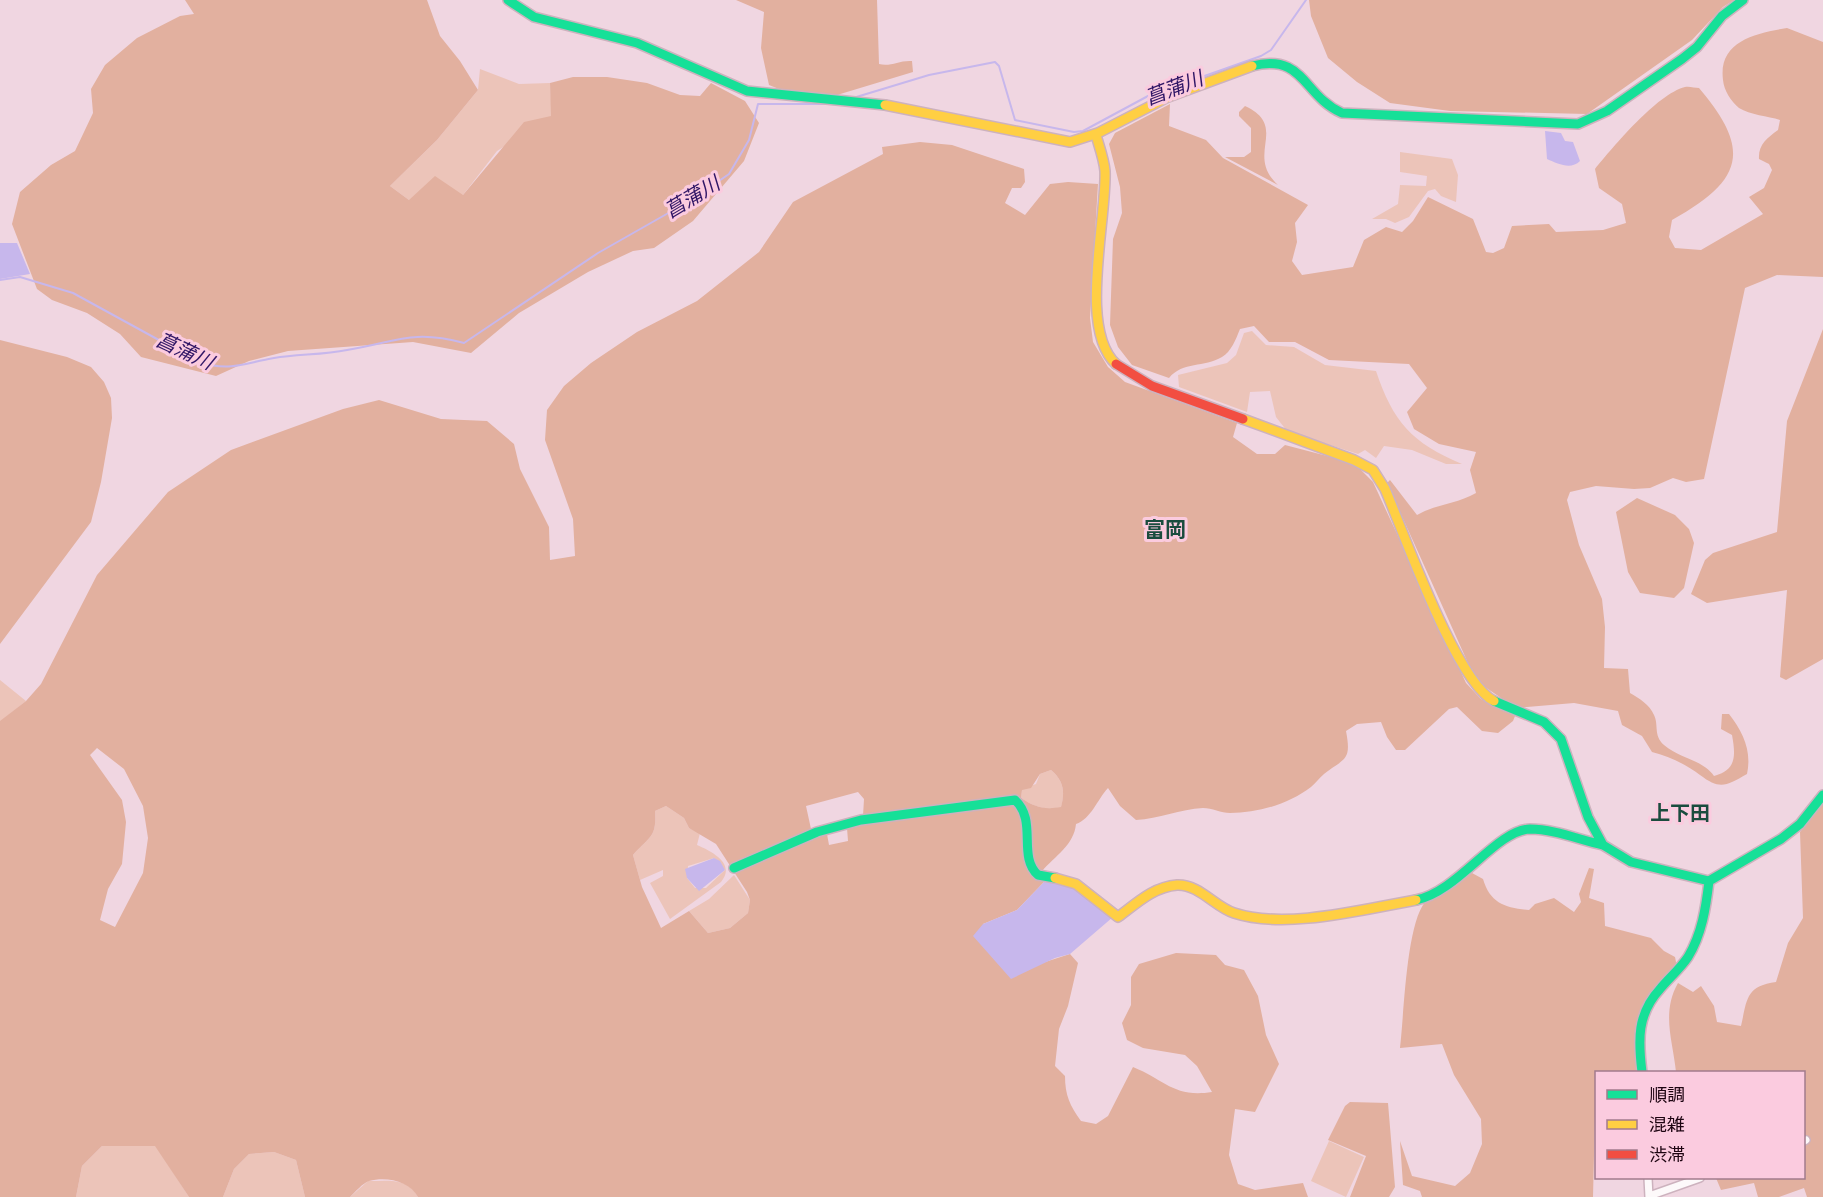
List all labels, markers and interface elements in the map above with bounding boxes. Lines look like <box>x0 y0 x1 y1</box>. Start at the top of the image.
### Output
water label: 菖蒲川 <box>1142 66 1209 111</box>
water label: 菖蒲川 <box>661 171 726 224</box>
water label: 菖蒲川 <box>152 328 219 376</box>
district label: 富岡 <box>1144 518 1186 543</box>
district label: 上下田 <box>1650 802 1710 826</box>
legend <box>1595 1071 1805 1179</box>
text: 順調 <box>1649 1085 1685 1106</box>
text: 混雑 <box>1649 1115 1685 1136</box>
text: 渋滞 <box>1649 1145 1685 1166</box>

